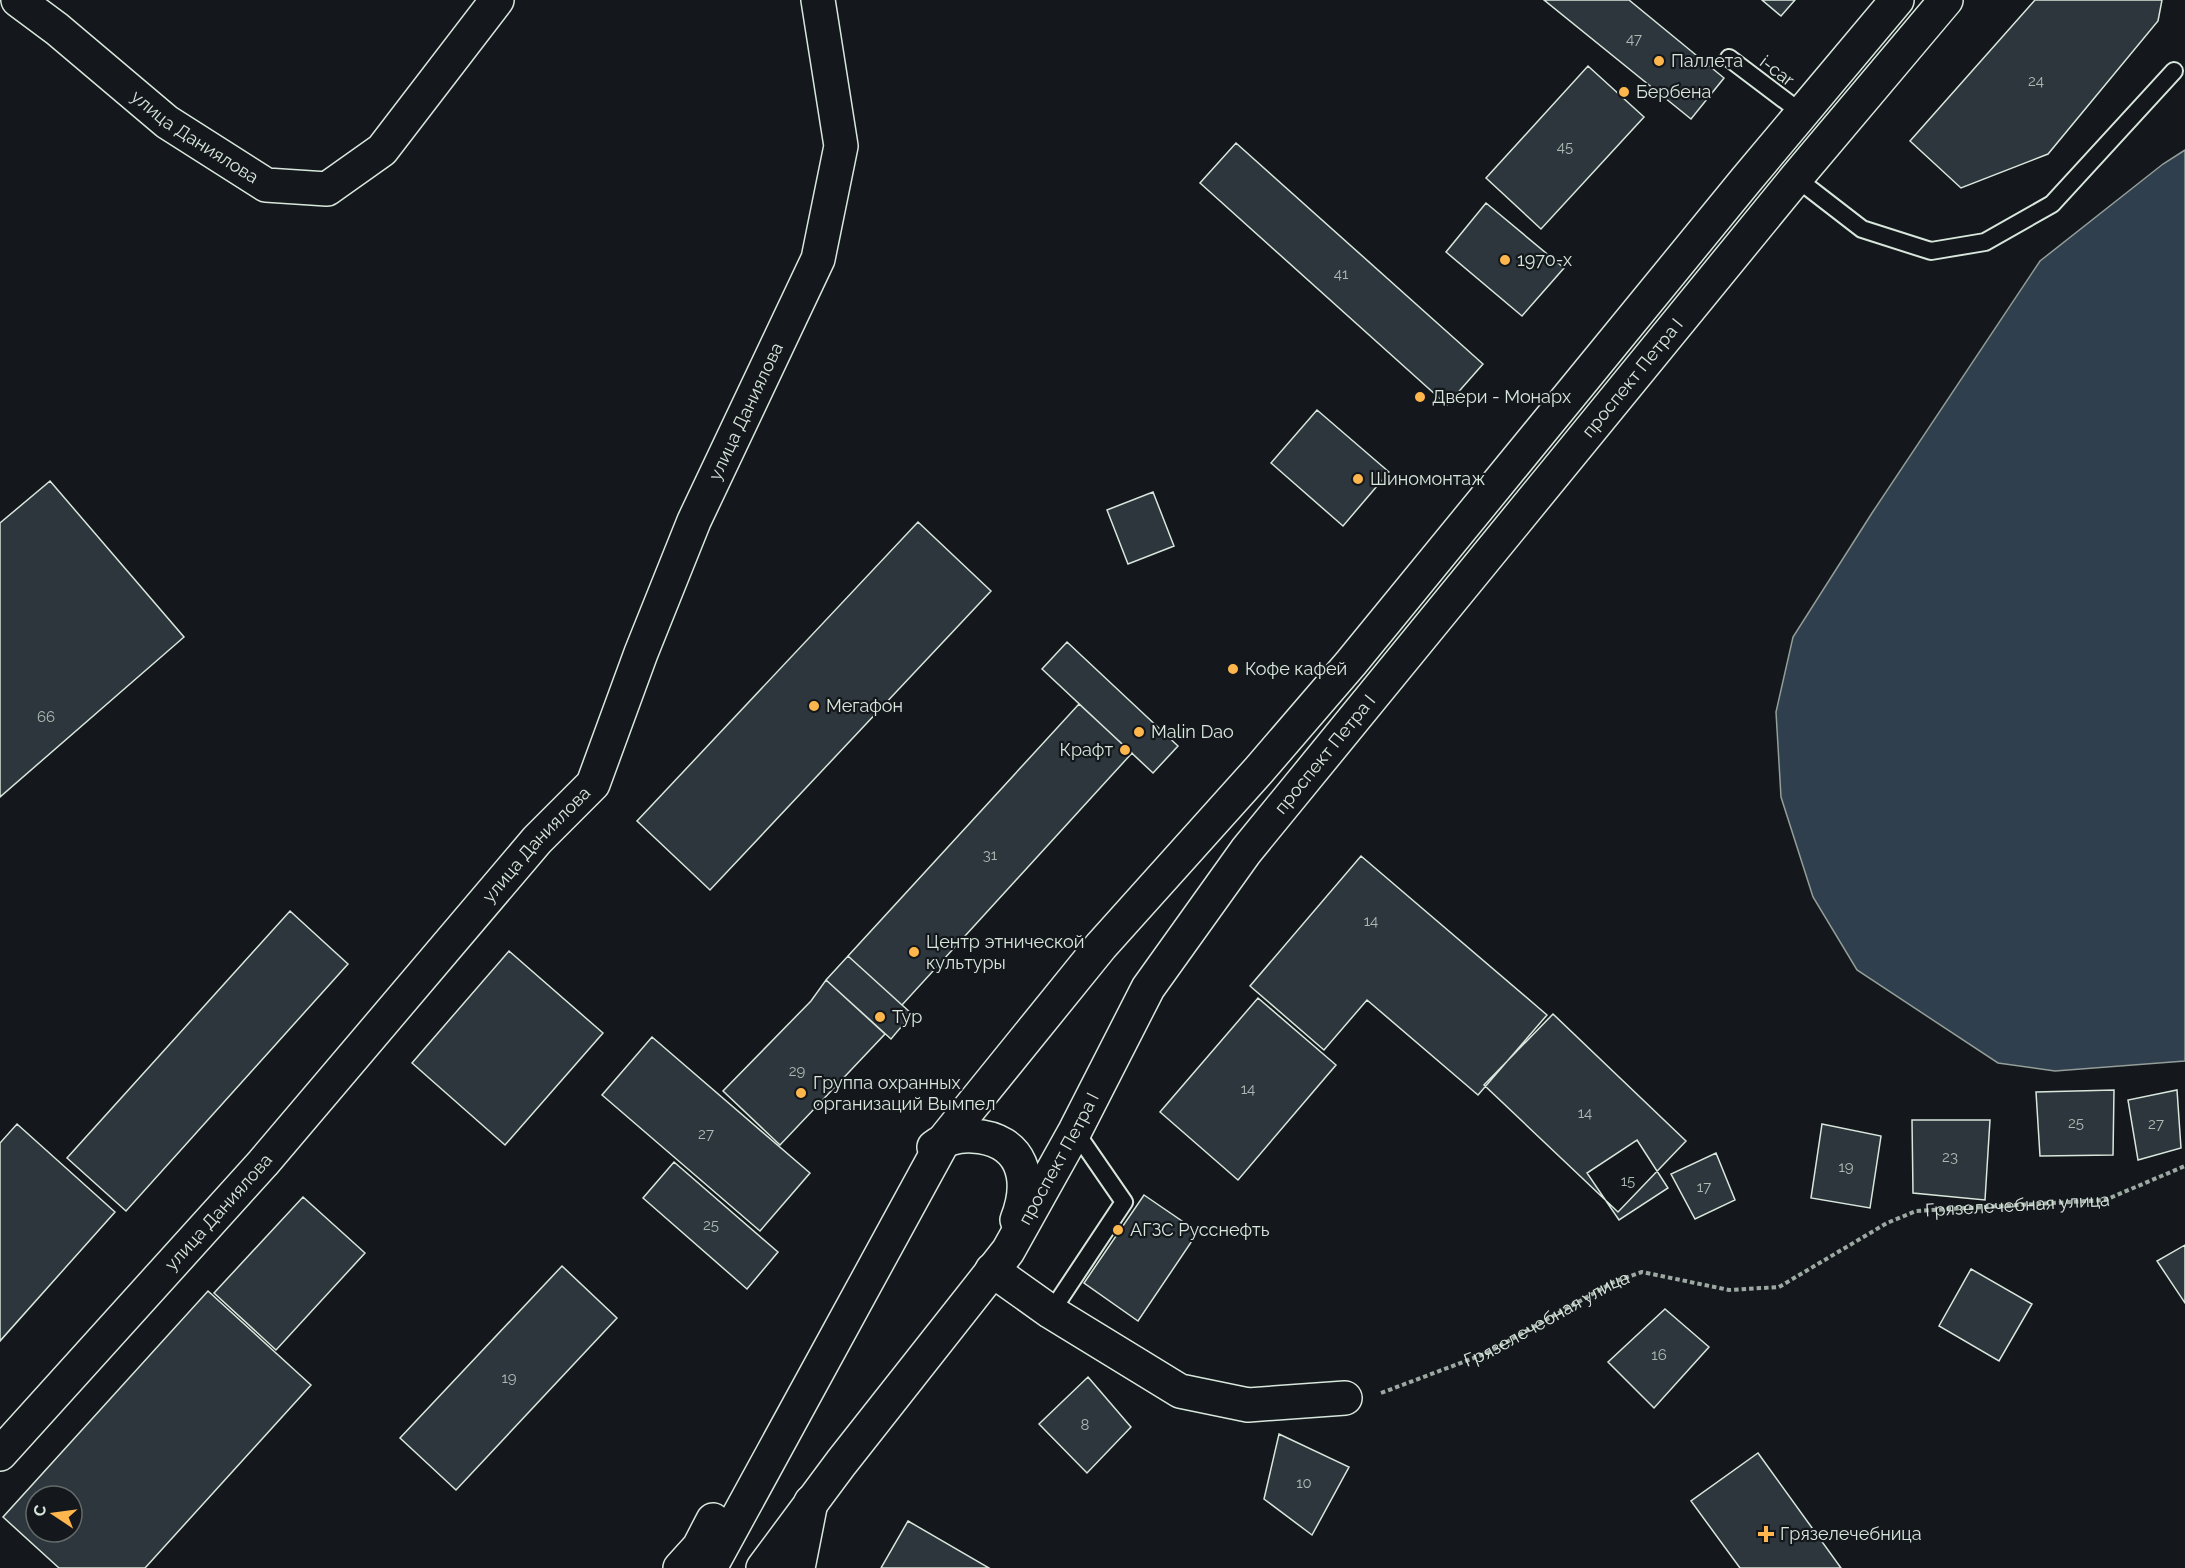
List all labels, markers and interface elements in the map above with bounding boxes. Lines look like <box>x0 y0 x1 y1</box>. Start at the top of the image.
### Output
house number: 47 <box>1626 30 1642 48</box>
place label: Паллета <box>1671 50 1743 71</box>
street label: i-car <box>1756 51 1799 91</box>
marker: Паллета <box>1652 54 1666 68</box>
house number: 24 <box>2028 72 2044 90</box>
place label: Бербена <box>1636 81 1711 102</box>
street label: улица Даниялова <box>127 85 263 187</box>
marker: Бербена <box>1617 85 1631 99</box>
house number: 45 <box>1557 138 1573 156</box>
place label: 1970-х <box>1517 249 1572 270</box>
marker: 1970-х <box>1498 253 1512 267</box>
house number: 41 <box>1334 265 1349 283</box>
street label: проспект Петра I <box>1577 314 1687 441</box>
street label: улица Даниялова <box>704 339 787 483</box>
place label: Двери - Монарх <box>1432 386 1571 407</box>
marker: Двери - Монарх <box>1413 390 1427 404</box>
place label: Шиномонтаж <box>1370 468 1485 489</box>
marker: Шиномонтаж <box>1351 472 1365 486</box>
place label: Кофе кафей <box>1245 658 1347 679</box>
marker: Кофе кафей <box>1226 662 1240 676</box>
street label: проспект Петра I <box>1270 690 1379 818</box>
place label: Мегафон <box>826 695 903 716</box>
marker: Мегафон <box>807 699 821 713</box>
house number: 66 <box>37 708 55 726</box>
place label: Malin Dao <box>1151 721 1234 742</box>
marker: Malin Dao <box>1132 725 1146 739</box>
place label: Крафт <box>1060 739 1113 760</box>
marker: Крафт <box>1118 743 1132 757</box>
street label: улица Даниялова <box>478 782 594 906</box>
house number: 31 <box>983 846 998 864</box>
house number: 14 <box>1364 912 1378 930</box>
place label: Центр этнической культуры <box>926 931 1084 973</box>
marker: Центр этнической культуры <box>907 945 921 959</box>
place label: Тур <box>892 1006 922 1027</box>
marker: Тур <box>873 1010 887 1024</box>
house number: 29 <box>789 1062 806 1080</box>
place label: Группа охранных организаций Вымпел <box>813 1072 995 1114</box>
house number: 14 <box>1241 1080 1255 1098</box>
marker: Группа охранных организаций Вымпел <box>794 1086 808 1100</box>
street label: проспект Петра I <box>1014 1089 1103 1228</box>
house number: 14 <box>1578 1104 1592 1122</box>
house number: 25 <box>2068 1114 2084 1132</box>
house number: 27 <box>2148 1115 2164 1133</box>
house number: 27 <box>698 1125 714 1143</box>
house number: 23 <box>1942 1148 1958 1166</box>
street label: улица Даниялова <box>160 1149 276 1274</box>
house number: 19 <box>1838 1158 1854 1176</box>
house number: 15 <box>1621 1172 1635 1190</box>
house number: 17 <box>1697 1178 1711 1196</box>
street label: Грязелечебная улица <box>1924 1189 2110 1220</box>
house number: 25 <box>703 1216 719 1234</box>
place label: АГЗС Русснефть <box>1130 1219 1270 1240</box>
marker: АГЗС Русснефть <box>1111 1223 1125 1237</box>
street label: Грязелечебная улица <box>1461 1266 1632 1371</box>
house number: 16 <box>1651 1346 1667 1364</box>
house number: 19 <box>501 1369 517 1387</box>
house number: 8 <box>1081 1416 1090 1434</box>
house number: 10 <box>1296 1474 1312 1492</box>
north arrow <box>24 1484 84 1544</box>
text: С <box>29 1503 50 1518</box>
place label: Грязелечебница <box>1780 1523 1922 1544</box>
marker: Грязелечебница <box>1757 1525 1775 1543</box>

